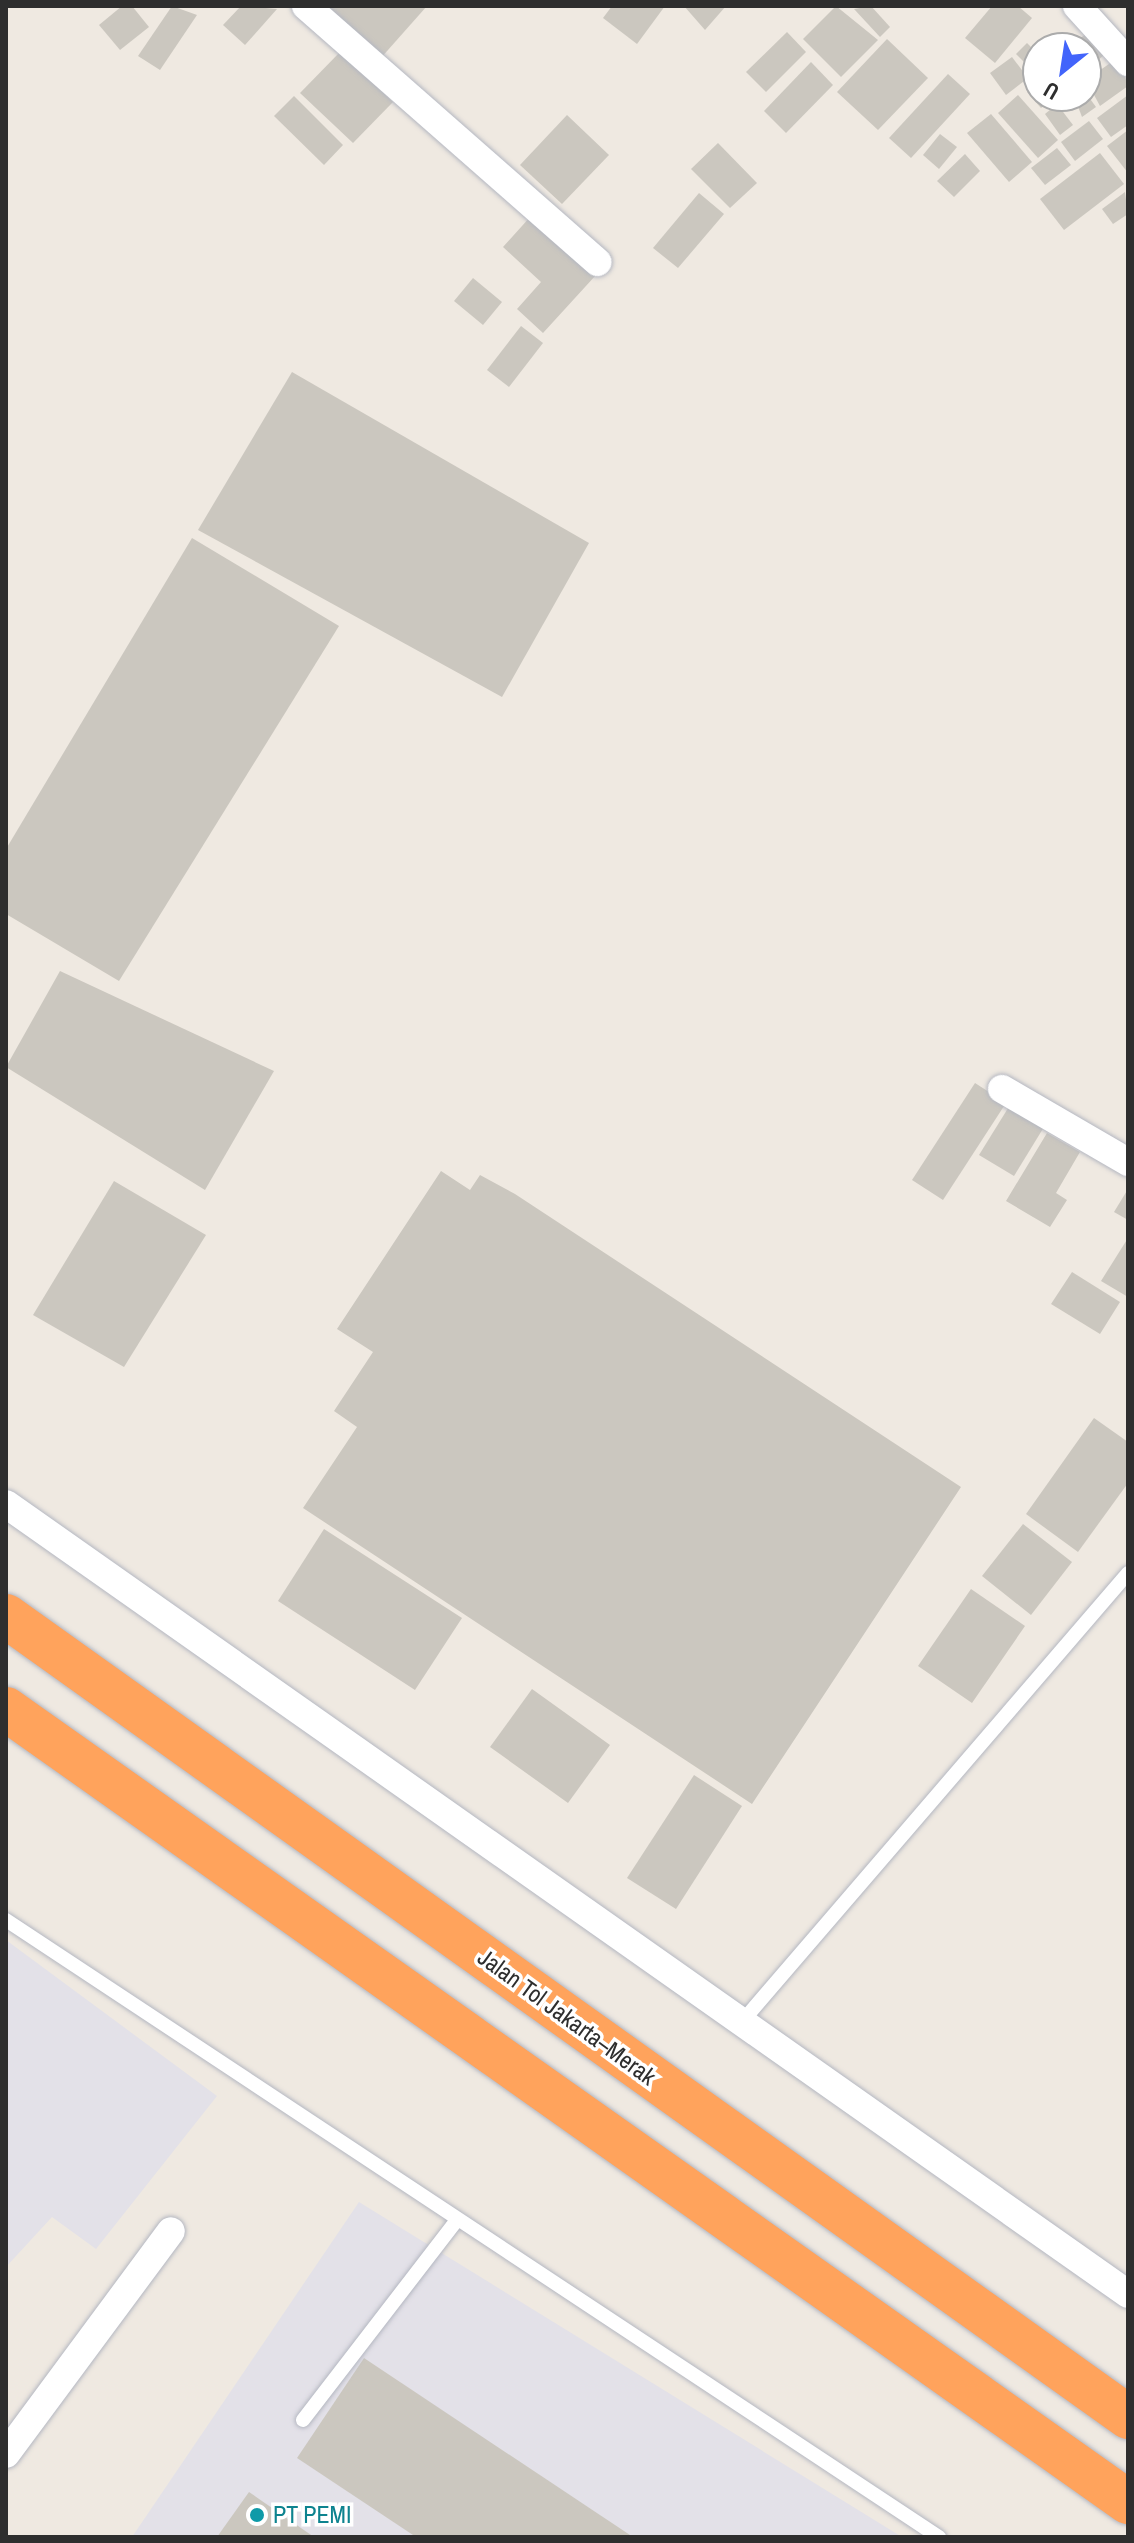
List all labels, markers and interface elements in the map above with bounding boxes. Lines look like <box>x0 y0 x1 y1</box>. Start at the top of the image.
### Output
north arrow <box>1022 32 1102 112</box>
text: U <box>1038 75 1064 107</box>
street label: Jalan Tol Jakarta–Merak <box>472 1943 662 2091</box>
place label: PT PEMI <box>273 2501 352 2529</box>
marker: PT PEMI <box>248 2506 266 2524</box>

